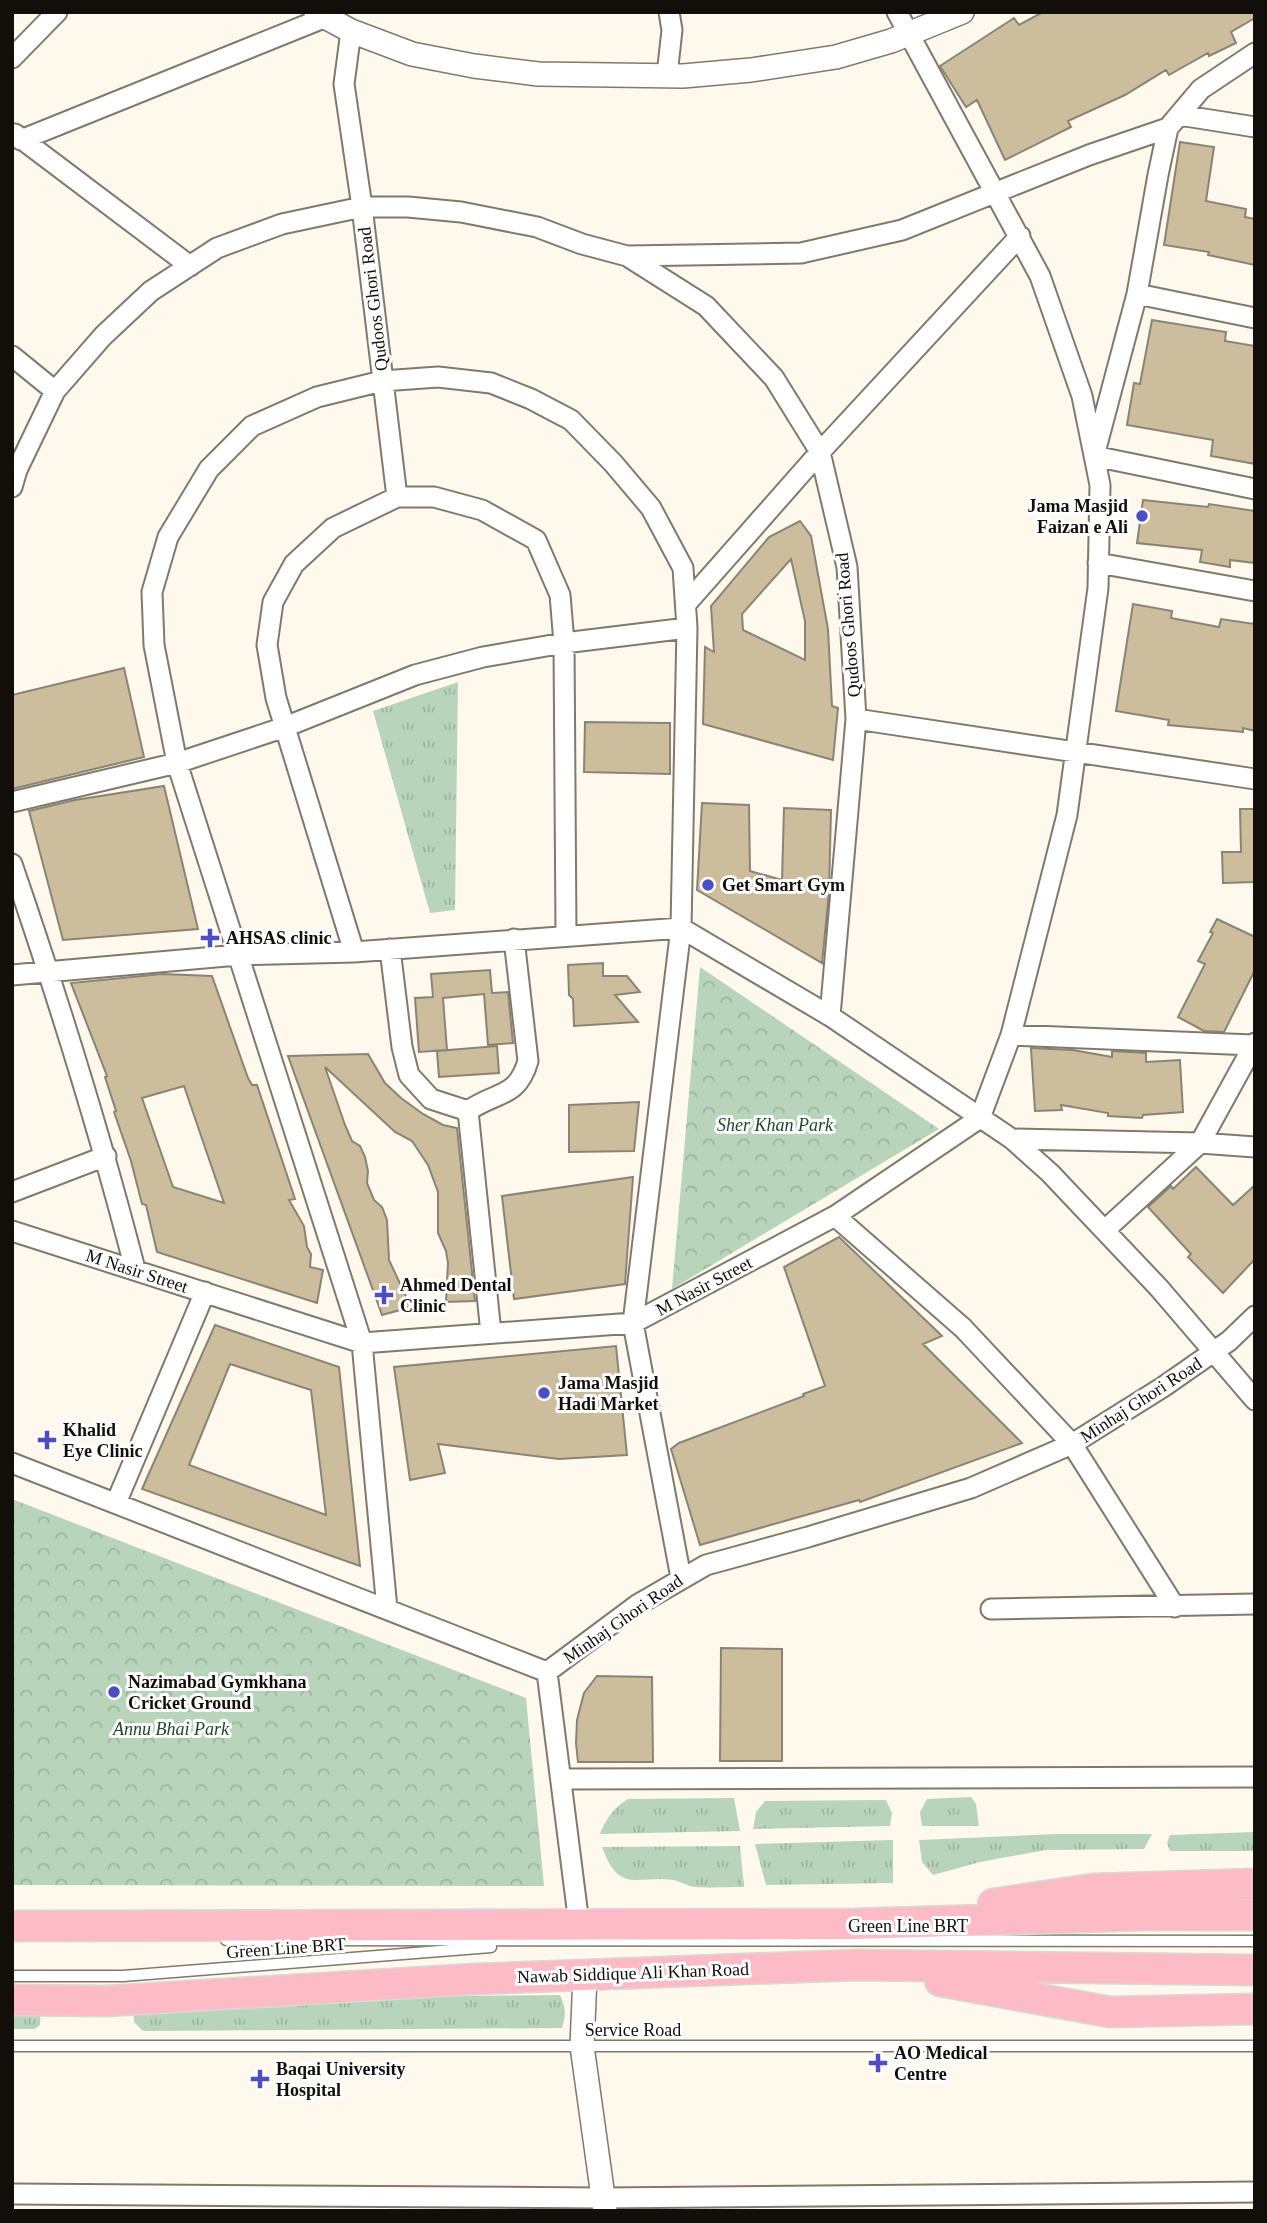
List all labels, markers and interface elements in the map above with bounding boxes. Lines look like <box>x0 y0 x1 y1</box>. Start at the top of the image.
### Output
street label: Qudoos Ghori Road <box>354 226 392 372</box>
place label: Jama Masjid Faizan e Ali <box>1028 496 1128 537</box>
marker: Jama Masjid Faizan e Ali <box>1134 508 1150 524</box>
street label: Qudoos Ghori Road <box>832 552 864 698</box>
place label: Get Smart Gym <box>722 875 845 895</box>
marker: Get Smart Gym <box>700 877 716 893</box>
marker: AHSAS clinic <box>200 928 220 948</box>
place label: AHSAS clinic <box>226 928 332 948</box>
park label: Sher Khan Park <box>717 1115 834 1135</box>
street label: M Nasir Street <box>84 1245 190 1297</box>
street label: M Nasir Street <box>653 1252 755 1320</box>
place label: Ahmed Dental Clinic <box>400 1275 512 1316</box>
marker: Ahmed Dental Clinic <box>374 1285 394 1305</box>
street label: Minhaj Ghori Road <box>1076 1353 1206 1447</box>
place label: Jama Masjid Hadi Market <box>558 1373 659 1414</box>
marker: Jama Masjid Hadi Market <box>536 1385 552 1401</box>
place label: Khalid Eye Clinic <box>63 1420 143 1461</box>
marker: Khalid Eye Clinic <box>37 1430 57 1450</box>
street label: Minhaj Ghori Road <box>560 1570 686 1668</box>
place label: Nazimabad Gymkhana Cricket Ground <box>128 1672 307 1713</box>
marker: Nazimabad Gymkhana Cricket Ground <box>106 1684 122 1700</box>
park label: Annu Bhai Park <box>112 1719 230 1739</box>
street label: Green Line BRT <box>848 1916 968 1936</box>
street label: Green Line BRT <box>226 1934 346 1962</box>
street label: Nawab Siddique Ali Khan Road <box>517 1959 749 1987</box>
street label: Service Road <box>585 2020 681 2040</box>
place label: AO Medical Centre <box>894 2043 987 2084</box>
marker: AO Medical Centre <box>868 2053 888 2073</box>
place label: Baqai University Hospital <box>276 2059 406 2100</box>
marker: Baqai University Hospital <box>250 2069 270 2089</box>

